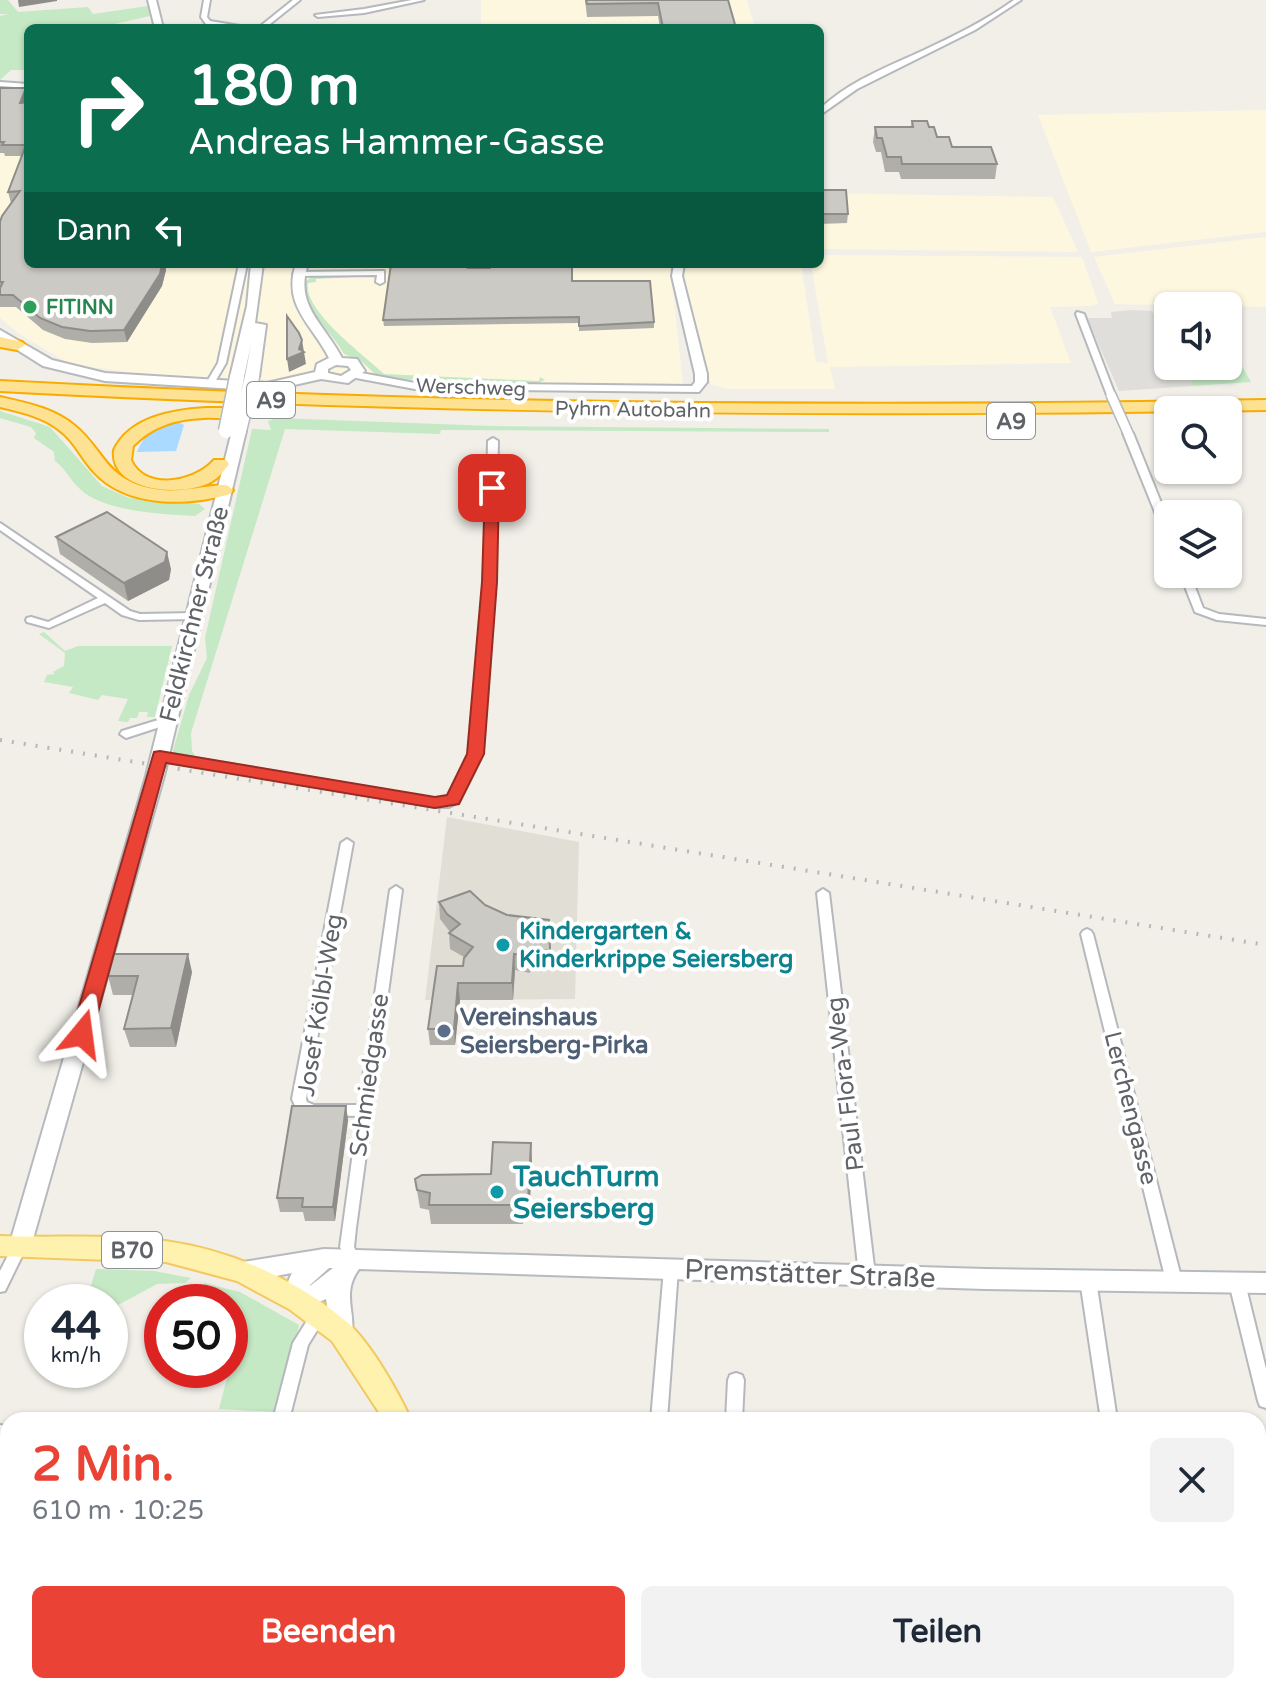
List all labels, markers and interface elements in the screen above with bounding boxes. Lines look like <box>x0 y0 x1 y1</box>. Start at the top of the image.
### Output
text: 180 m <box>188 53 359 120</box>
icon: right <box>56 56 160 160</box>
text: Andreas Hammer-Gasse <box>188 121 605 164</box>
icon: left <box>148 208 192 252</box>
text: Dann <box>56 212 132 249</box>
map controls <box>1154 292 1242 588</box>
button: sound <box>1154 292 1242 380</box>
place label: FITINN <box>46 296 114 320</box>
marker: FITINN <box>21 298 39 316</box>
street label: Werschweg <box>415 374 526 402</box>
road number: A9 <box>247 382 295 418</box>
button: search <box>1154 396 1242 484</box>
street label: Pyhrn Autobahn <box>555 397 711 423</box>
road number: A9 <box>987 403 1035 439</box>
pin <box>458 454 526 522</box>
icon: arrive <box>470 466 514 510</box>
button: layers <box>1154 500 1242 588</box>
street label: Feldkirchner Straße <box>154 503 235 725</box>
street label: Josef Kölbl-Weg <box>292 912 349 1098</box>
place label: Kindergarten & Kinderkrippe Seiersberg <box>519 917 793 974</box>
marker: Kindergarten & Kinderkrippe Seiersberg <box>494 936 512 954</box>
position arrow <box>40 992 124 1076</box>
street label: Schmiedgasse <box>344 992 395 1158</box>
street label: Paul Flora-Weg <box>820 995 871 1173</box>
place label: Vereinshaus Seiersberg-Pirka <box>460 1003 649 1060</box>
marker: Vereinshaus Seiersberg-Pirka <box>435 1022 453 1040</box>
street label: Lerchengasse <box>1097 1028 1164 1188</box>
place label: TauchTurm Seiersberg <box>512 1160 660 1226</box>
marker: TauchTurm Seiersberg <box>488 1183 506 1201</box>
road number: B70 <box>102 1232 162 1268</box>
street label: Premstätter Straße <box>684 1253 936 1295</box>
speed limit sign: 50 <box>144 1284 248 1388</box>
text: 44 <box>51 1302 101 1350</box>
text: km/h <box>51 1344 101 1368</box>
text: 2 Min. <box>32 1436 174 1494</box>
button: close <box>1150 1438 1234 1522</box>
text: 610 m · 10:25 <box>32 1495 204 1526</box>
button: Beenden <box>32 1586 625 1678</box>
button: Teilen <box>641 1586 1234 1678</box>

